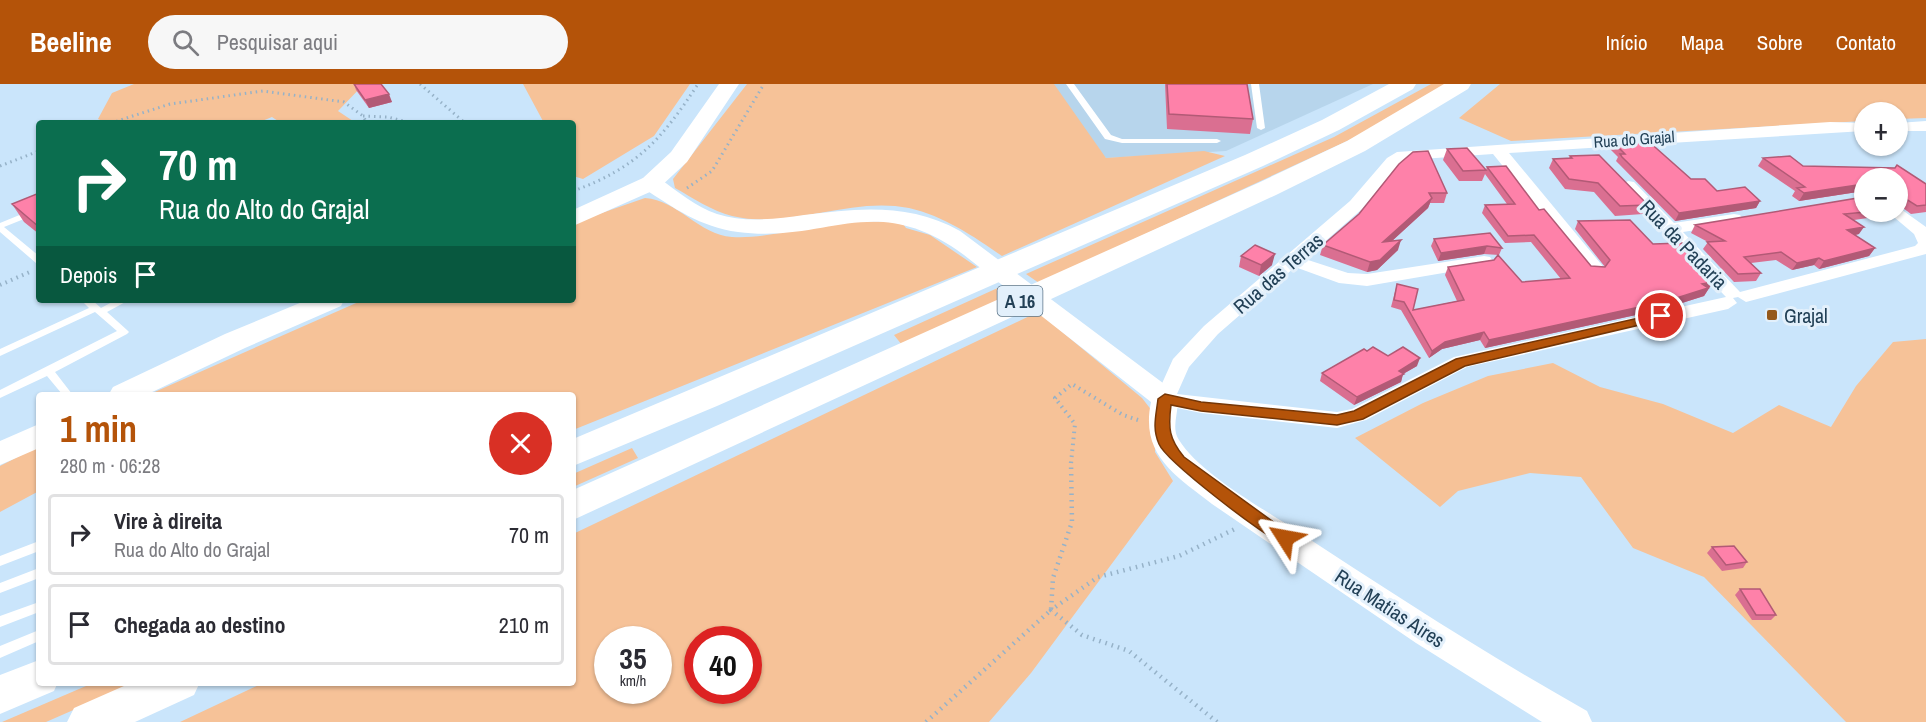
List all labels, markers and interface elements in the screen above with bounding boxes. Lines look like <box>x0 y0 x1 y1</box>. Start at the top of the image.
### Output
search box <box>148 15 568 69</box>
text: Beeline <box>30 23 112 61</box>
icon: search <box>169 26 202 59</box>
text: Pesquisar aqui <box>217 27 338 57</box>
text: Início <box>1606 28 1648 57</box>
text: Mapa <box>1681 28 1724 57</box>
text: Sobre <box>1757 28 1803 57</box>
text: Contato <box>1836 28 1896 57</box>
map controls <box>1854 102 1908 222</box>
button: + <box>1854 102 1908 156</box>
street label: Rua do Grajal <box>1593 125 1675 153</box>
text: 70 m <box>159 137 238 193</box>
icon: right <box>60 144 138 222</box>
button: − <box>1854 168 1908 222</box>
text: Rua do Alto do Grajal <box>159 191 369 227</box>
street label: Rua da Padaria <box>1634 193 1734 295</box>
street label: Rua das Terras <box>1227 226 1329 320</box>
icon: arrive <box>129 258 162 291</box>
text: Depois <box>60 260 117 290</box>
road number: A 16 <box>998 286 1042 316</box>
pin <box>1635 290 1686 341</box>
icon: arrive <box>1644 299 1677 332</box>
place label: Grajal <box>1784 302 1828 329</box>
marker: Grajal <box>1765 308 1779 322</box>
text: 1 min <box>60 405 137 453</box>
button: close <box>489 412 552 475</box>
text: 280 m · 06:28 <box>60 452 160 479</box>
text: Vire à direita <box>114 506 222 536</box>
position arrow <box>1253 506 1317 570</box>
icon: right <box>63 518 96 551</box>
text: 70 m <box>509 520 549 550</box>
text: Rua do Alto do Grajal <box>114 536 270 563</box>
street label: Rua Matias Aires <box>1330 562 1450 654</box>
icon: arrive <box>63 608 96 641</box>
text: Chegada ao destino <box>114 610 285 640</box>
text: 210 m <box>499 610 549 640</box>
speed limit sign: 40 <box>684 626 762 704</box>
text: 35 <box>619 638 647 678</box>
text: km/h <box>620 670 646 691</box>

